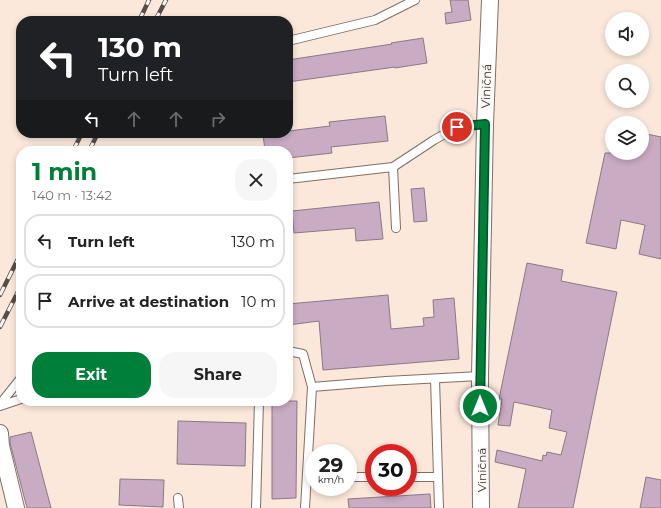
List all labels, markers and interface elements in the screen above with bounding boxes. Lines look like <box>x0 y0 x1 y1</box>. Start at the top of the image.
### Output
map controls <box>605 12 649 160</box>
button: sound <box>605 12 649 56</box>
text: 130 m <box>98 30 182 64</box>
icon: left <box>32 32 84 84</box>
street label: Viničná <box>478 63 494 109</box>
text: Turn left <box>98 64 173 86</box>
button: search <box>605 64 649 108</box>
icon: left <box>81 108 103 130</box>
icon: ahead <box>123 108 145 130</box>
icon: ahead <box>165 108 187 130</box>
icon: right <box>207 108 229 130</box>
pin <box>440 110 474 144</box>
icon: arrive <box>446 116 468 138</box>
button: layers <box>605 116 649 160</box>
text: 1 min <box>32 157 97 186</box>
button: close <box>235 159 277 201</box>
text: 140 m · 13:42 <box>32 187 112 203</box>
icon: left <box>34 230 56 252</box>
text: Turn left <box>68 232 135 251</box>
text: 130 m <box>231 232 275 251</box>
icon: arrive <box>34 290 56 312</box>
text: Arrive at destination <box>68 292 229 311</box>
text: 10 m <box>241 292 276 311</box>
button: Exit <box>32 352 151 398</box>
button: Share <box>159 352 277 398</box>
position arrow <box>459 385 501 427</box>
speed limit sign: 30 <box>365 444 417 496</box>
street label: Viničná <box>474 448 489 492</box>
text: 29 <box>319 453 343 477</box>
text: km/h <box>318 473 344 486</box>

